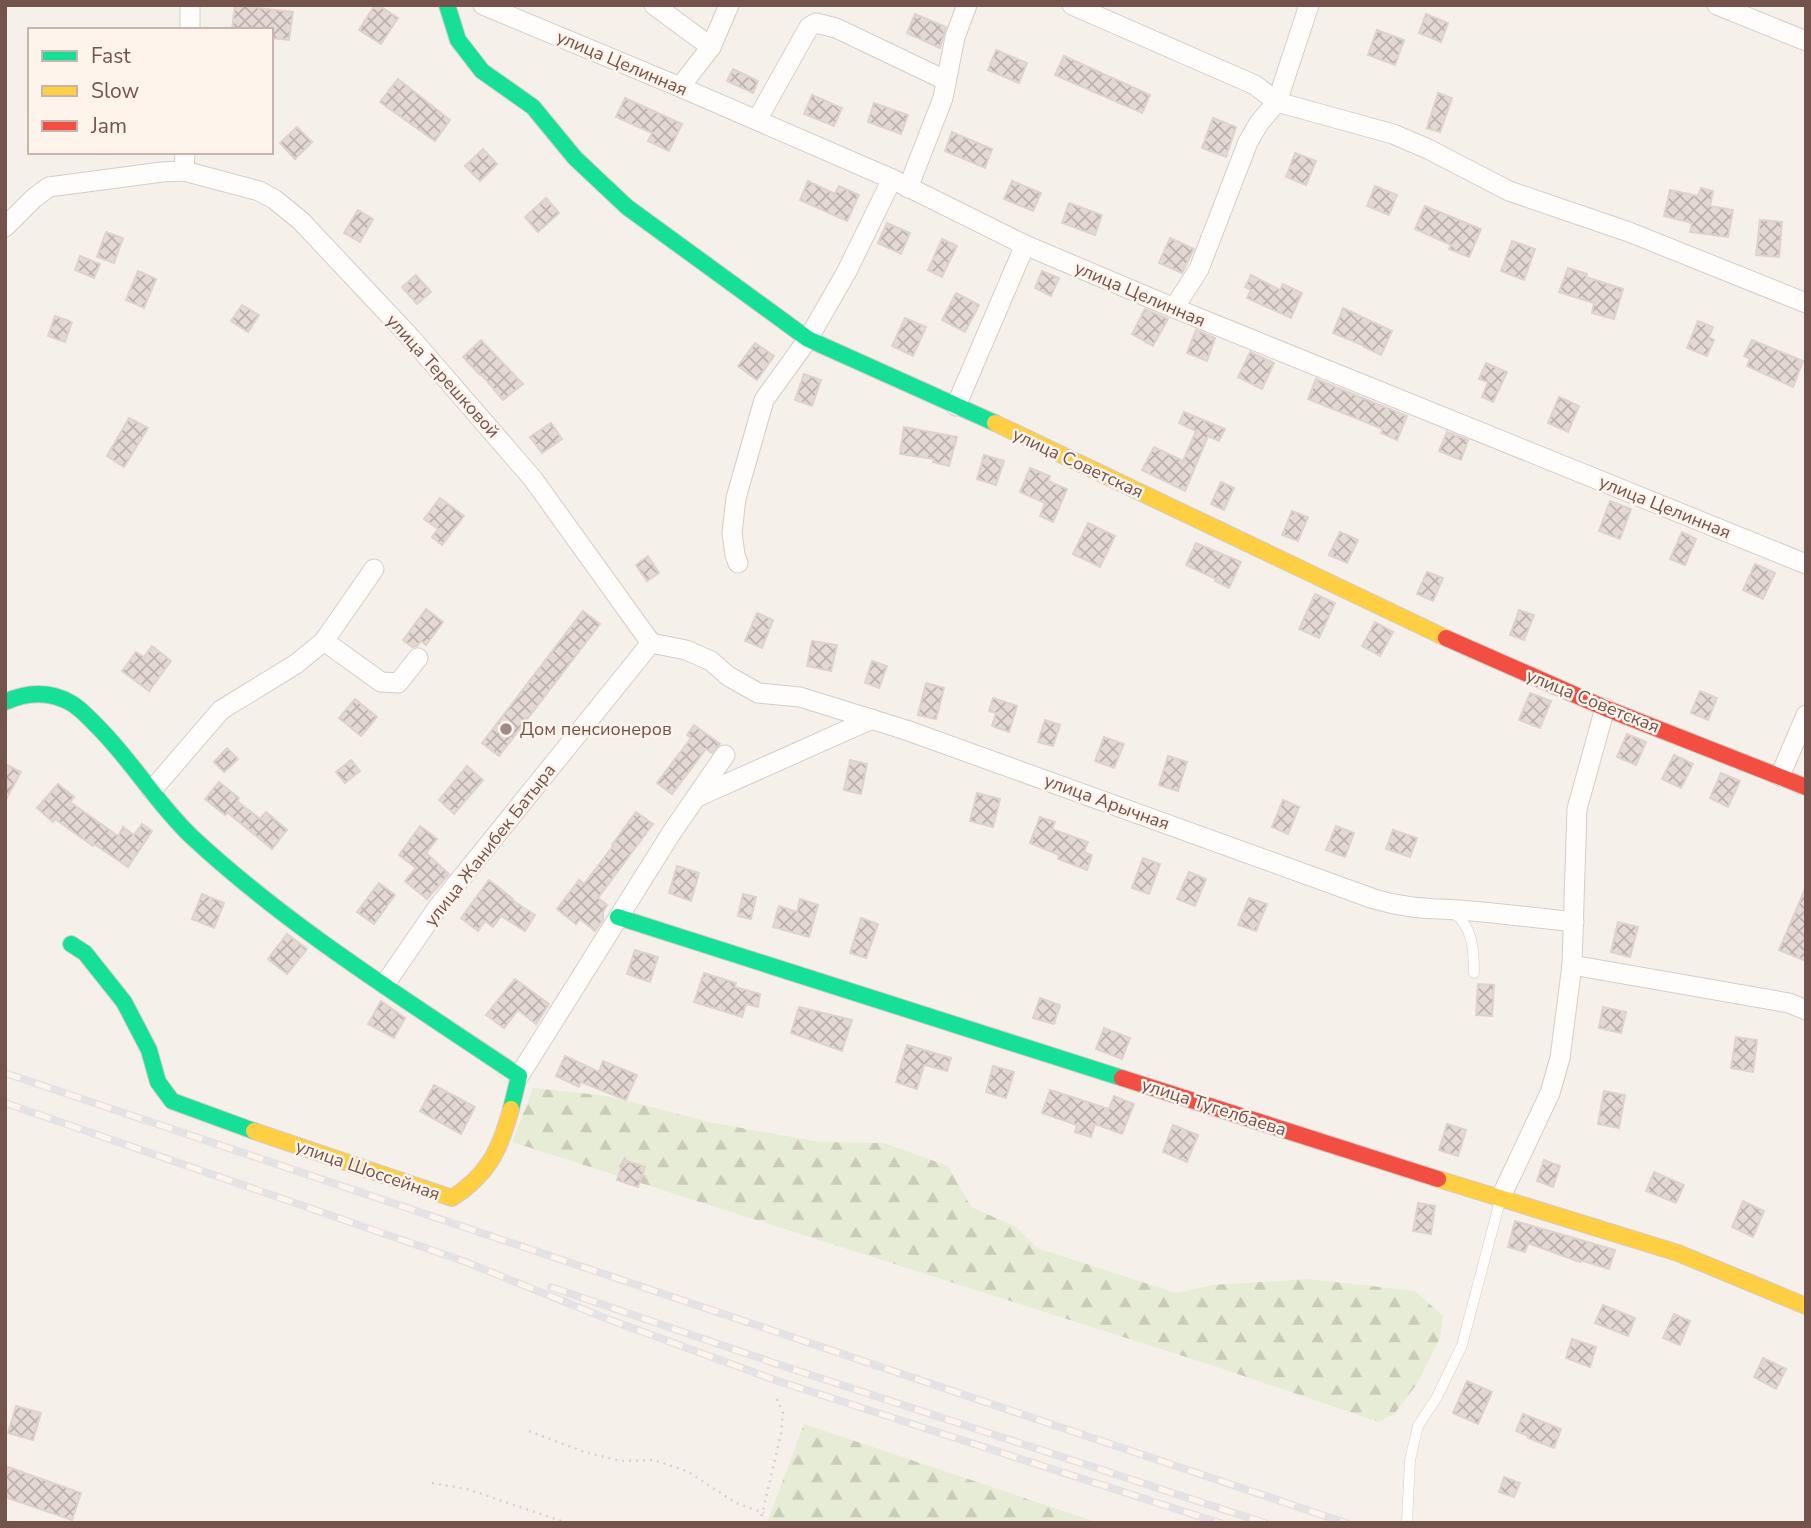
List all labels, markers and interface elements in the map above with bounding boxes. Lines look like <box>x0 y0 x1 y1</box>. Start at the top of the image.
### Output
street label: улица Целинная <box>553 25 691 101</box>
legend <box>28 28 273 154</box>
text: Fast <box>91 42 131 70</box>
text: Slow <box>91 77 140 105</box>
text: Jam <box>90 112 127 140</box>
street label: улица Целинная <box>1071 256 1209 332</box>
street label: улица Терешковой <box>381 309 505 443</box>
street label: улица Советская <box>1009 422 1147 504</box>
street label: улица Целинная <box>1596 470 1734 544</box>
street label: улица Советская <box>1523 663 1663 739</box>
place label: Дом пенсионеров <box>520 717 672 741</box>
marker: Дом пенсионеров <box>498 721 514 737</box>
street label: улица Жанибек Батыра <box>419 759 561 931</box>
street label: улица Арычная <box>1041 768 1173 836</box>
street label: улица Тугелбаева <box>1139 1072 1289 1142</box>
street label: улица Шоссейная <box>293 1134 443 1206</box>

